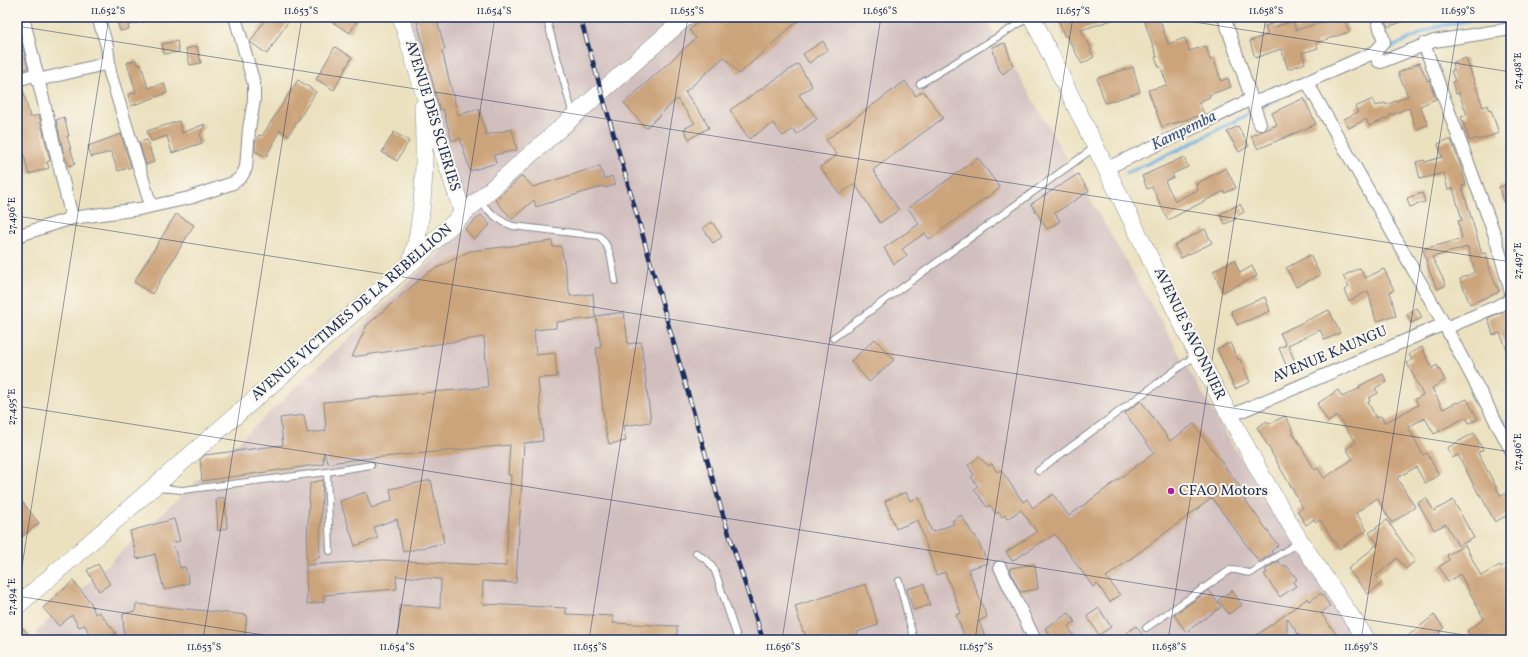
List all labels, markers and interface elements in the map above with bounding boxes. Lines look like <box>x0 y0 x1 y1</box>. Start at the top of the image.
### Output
text: 11.652°S <box>91 4 125 18</box>
text: 11.653°S <box>284 4 318 18</box>
text: 11.654°S <box>476 4 512 18</box>
text: 11.655°S <box>670 4 704 18</box>
text: 11.656°S <box>863 4 897 18</box>
text: 11.657°S <box>1056 4 1090 18</box>
text: 11.658°S <box>1249 4 1283 18</box>
text: 11.659°S <box>1441 4 1475 18</box>
street label: AVENUE DES SCIERIES <box>399 38 465 194</box>
text: 27.498°E <box>1511 52 1525 90</box>
water label: Kampemba <box>1148 106 1221 156</box>
text: 27.496°E <box>5 197 19 235</box>
street label: AVENUE VICTIMES DE LA REBELLION <box>247 220 457 406</box>
text: 27.497°E <box>1511 243 1525 279</box>
street label: AVENUE SAVONNIER <box>1148 264 1230 404</box>
street label: AVENUE KAUNGU <box>1269 321 1391 389</box>
text: 27.495°E <box>5 389 19 425</box>
text: 27.496°E <box>1511 433 1525 471</box>
place label: CFAO Motors <box>1179 481 1268 502</box>
marker: CFAO Motors <box>1166 486 1176 496</box>
text: 27.494°E <box>5 578 19 616</box>
text: 11.653°S <box>187 640 221 654</box>
text: 11.654°S <box>379 640 415 654</box>
text: 11.655°S <box>573 640 607 654</box>
text: 11.656°S <box>766 640 800 654</box>
text: 11.657°S <box>959 640 993 654</box>
text: 11.658°S <box>1152 640 1186 654</box>
text: 11.659°S <box>1344 640 1378 654</box>

